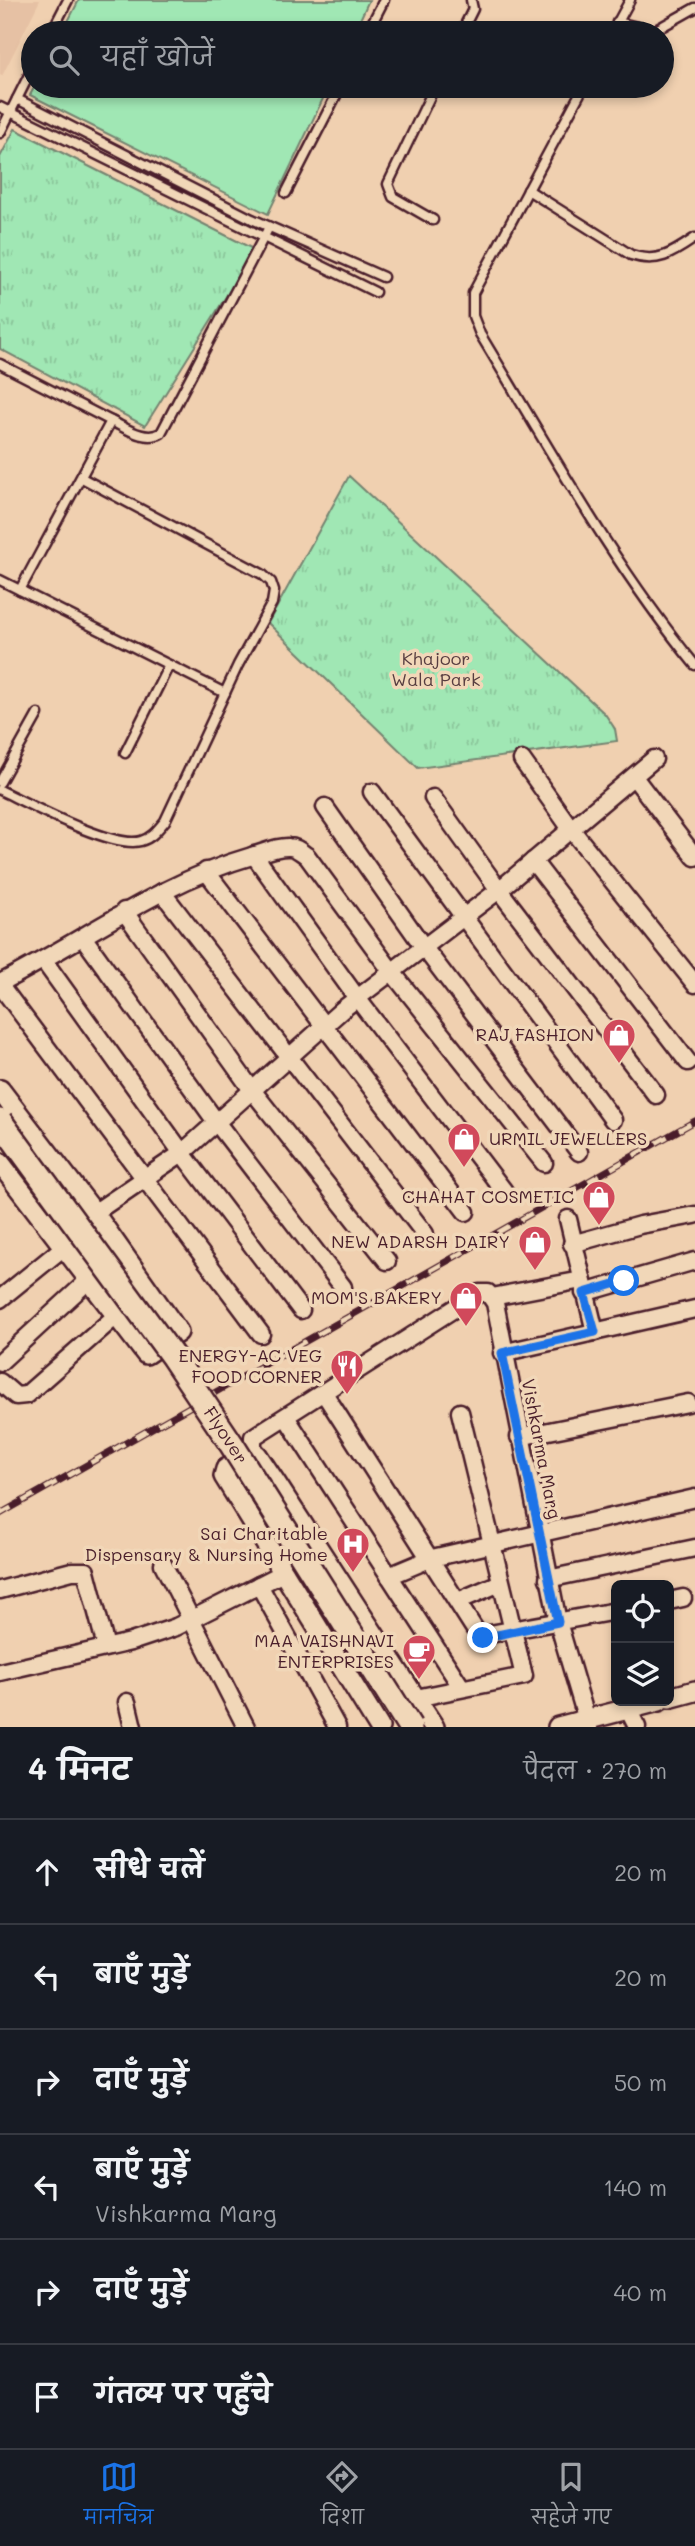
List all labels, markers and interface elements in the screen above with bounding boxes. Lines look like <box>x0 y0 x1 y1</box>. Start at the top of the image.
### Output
search box <box>21 21 674 98</box>
text: यहाँ खोजें <box>101 39 214 73</box>
icon: search <box>45 41 83 79</box>
park label: Khajoor Wala Park <box>391 646 481 691</box>
shop icon: RAJ FASHION <box>600 1016 638 1065</box>
place label: RAJ FASHION <box>475 1022 594 1046</box>
shop icon: URMIL JEWELLERS <box>445 1120 483 1169</box>
place label: URMIL JEWELLERS <box>489 1126 647 1150</box>
shop icon: CHAHAT COSMETIC <box>580 1178 618 1227</box>
place label: CHAHAT COSMETIC <box>402 1184 574 1208</box>
shop icon: NEW ADARSH DAIRY <box>516 1223 554 1272</box>
place label: NEW ADARSH DAIRY <box>331 1229 510 1253</box>
route start <box>608 1265 639 1296</box>
shop icon: MOM'S BAKERY <box>447 1279 485 1328</box>
place label: MOM'S BAKERY <box>311 1285 442 1309</box>
place label: ENERGY-AC VEG FOOD CORNER <box>179 1343 322 1388</box>
restaurant icon: ENERGY-AC VEG FOOD CORNER <box>328 1347 366 1396</box>
street label: Vishkarma Marg <box>517 1377 567 1521</box>
street label: Flyover <box>198 1401 254 1468</box>
place label: Sai Charitable Dispensary & Nursing Home <box>85 1521 328 1566</box>
hospital icon: Sai Charitable Dispensary & Nursing Home <box>334 1525 372 1574</box>
map controls <box>611 1580 674 1706</box>
button: locate <box>611 1580 674 1643</box>
route end <box>467 1622 498 1653</box>
place label: MAA VAISHNAVI ENTERPRISES <box>254 1628 394 1673</box>
cafe icon: MAA VAISHNAVI ENTERPRISES <box>400 1632 438 1681</box>
button: layers <box>611 1643 674 1706</box>
text: 4 मिनट <box>28 1748 131 1788</box>
text: पैदल · 270 m <box>524 1755 667 1785</box>
text: सीधे चलें <box>95 1851 204 1885</box>
icon: ahead <box>28 1853 66 1891</box>
text: 20 m <box>614 1857 667 1887</box>
text: बाएँ मुड़ें <box>95 1956 189 1990</box>
icon: left <box>28 1958 66 1996</box>
text: 20 m <box>614 1962 667 1992</box>
text: दाएँ मुड़ें <box>95 2061 188 2095</box>
icon: right <box>28 2063 66 2101</box>
text: 50 m <box>614 2067 667 2097</box>
text: बाएँ मुड़ें <box>95 2151 189 2185</box>
icon: left <box>28 2168 66 2206</box>
text: 140 m <box>603 2172 667 2202</box>
text: Vishkarma Marg <box>95 2198 277 2228</box>
text: दाएँ मुड़ें <box>95 2271 188 2305</box>
icon: right <box>28 2273 66 2311</box>
text: 40 m <box>614 2277 667 2307</box>
text: गंतव्य पर पहुँचे <box>95 2376 272 2410</box>
icon: arrive <box>28 2378 66 2416</box>
tab: मानचित्र <box>84 2458 153 2538</box>
tab: दिशा <box>321 2458 364 2538</box>
tab: सहेजे गए <box>531 2458 611 2538</box>

